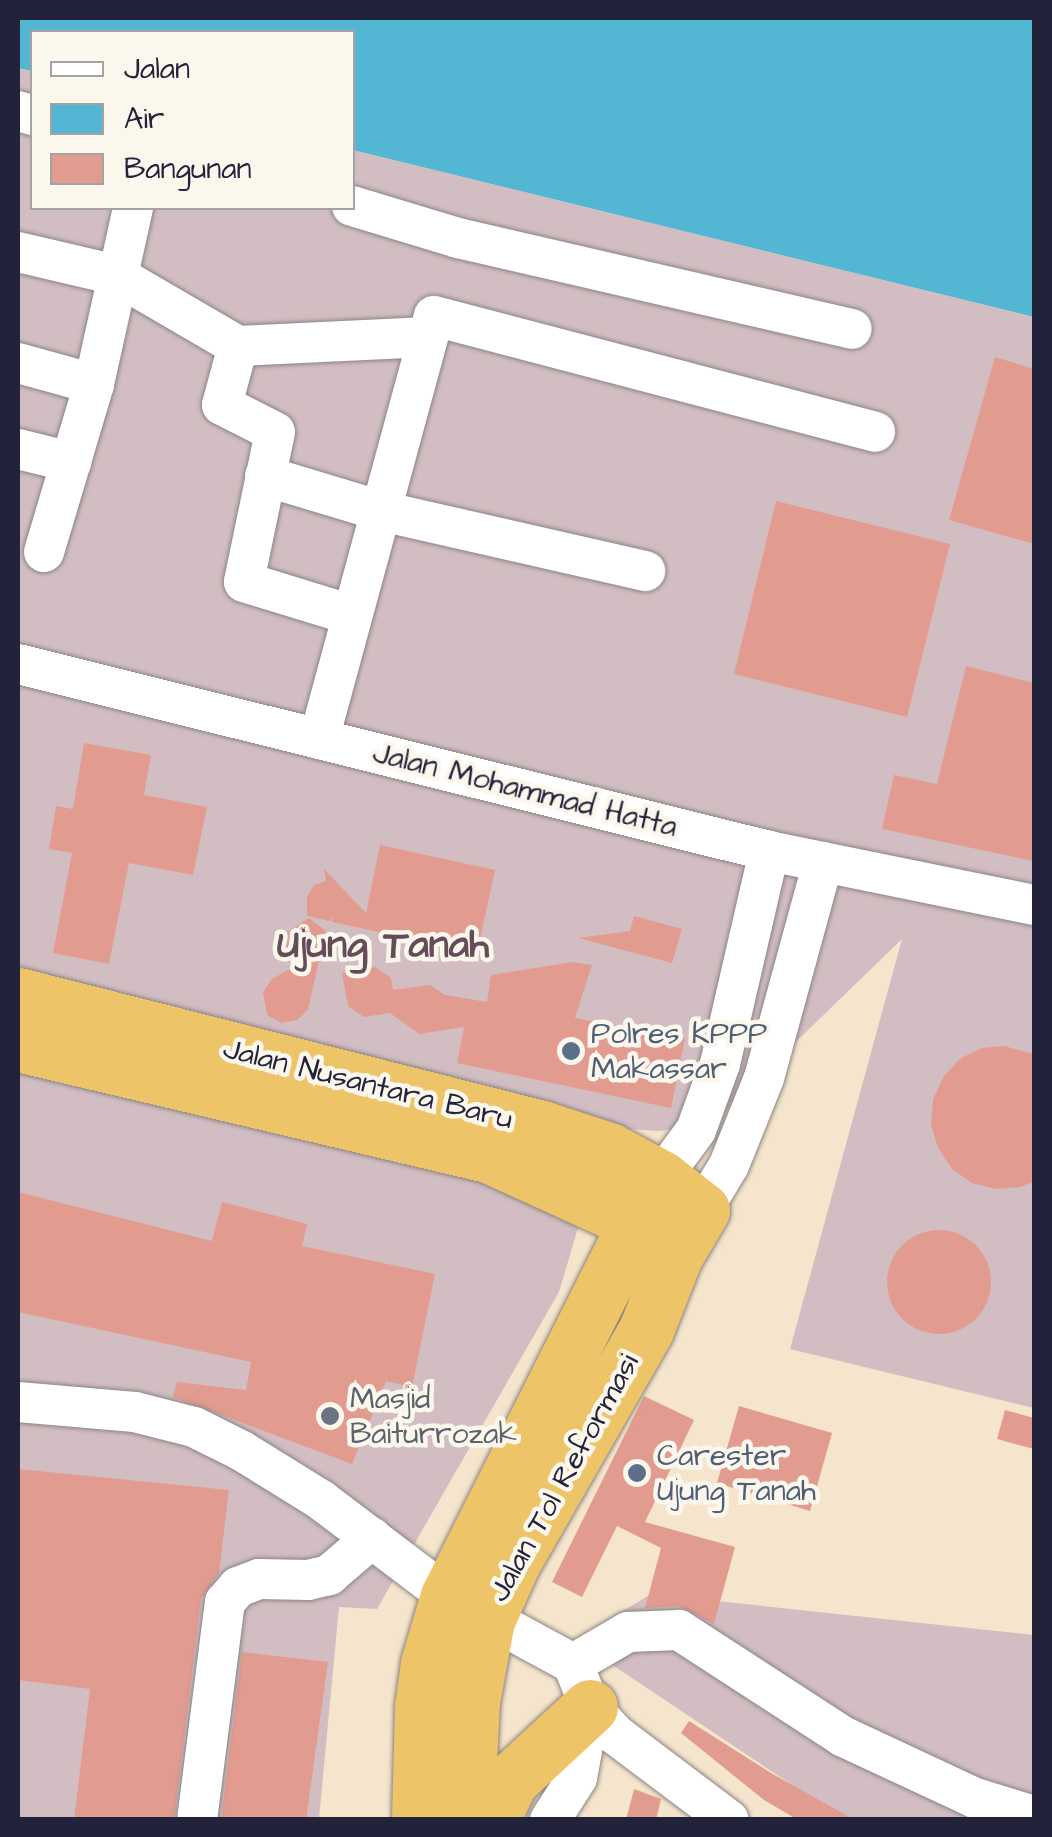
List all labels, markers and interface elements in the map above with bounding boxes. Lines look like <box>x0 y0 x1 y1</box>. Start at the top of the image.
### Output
legend <box>30 30 355 210</box>
text: Jalan <box>124 48 190 90</box>
text: Air <box>124 98 164 140</box>
text: Bangunan <box>124 148 252 190</box>
street label: Jalan Mohammad Hatta <box>369 735 681 845</box>
district label: Ujung Tanah <box>277 922 489 970</box>
place label: Polres KPPP Makassar <box>591 1016 767 1086</box>
street label: Jalan Nusantara Baru <box>220 1031 516 1137</box>
marker: Polres KPPP Makassar <box>560 1040 582 1062</box>
street label: Jalan Tol Reformasi <box>481 1348 647 1608</box>
place label: Masjid Baiturrozak <box>350 1381 517 1452</box>
marker: Masjid Baiturrozak <box>319 1405 341 1427</box>
place label: Carester Ujung Tanah <box>657 1438 816 1508</box>
marker: Carester Ujung Tanah <box>626 1462 648 1484</box>

